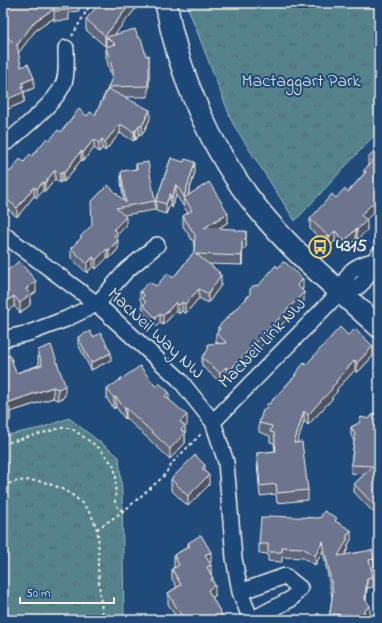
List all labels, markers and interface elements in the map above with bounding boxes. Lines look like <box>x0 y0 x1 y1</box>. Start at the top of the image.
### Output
park label: Mactaggart Park <box>242 69 361 96</box>
bus stop icon: 4315 <box>307 234 333 260</box>
place label: 4315 <box>336 234 368 260</box>
street label: MacNeil Way NW <box>101 282 209 386</box>
street label: MacNeil Link NW <box>213 293 313 395</box>
scale bar <box>20 579 114 605</box>
text: 50 m <box>26 585 50 603</box>

